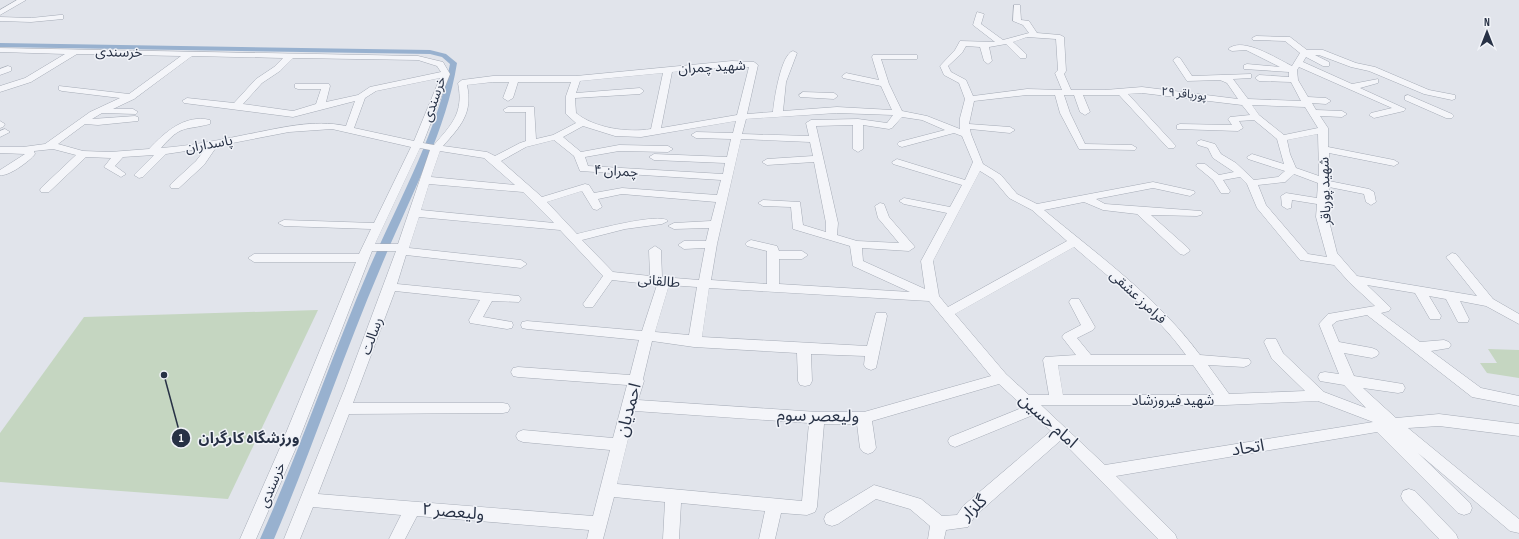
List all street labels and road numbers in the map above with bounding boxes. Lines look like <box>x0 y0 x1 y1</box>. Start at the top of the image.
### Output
street label: خرسندی <box>95 43 143 61</box>
street label: شهید چمران <box>678 57 746 78</box>
street label: خرسندی <box>418 74 450 124</box>
street label: پورباقر ۲۹ <box>1160 84 1208 104</box>
street label: پاسداران <box>184 131 234 158</box>
street label: شهید پورباقر <box>1315 157 1336 226</box>
street label: چمران ۴ <box>593 161 639 182</box>
street label: فرامرز عشقی <box>1106 266 1170 328</box>
street label: طالقانی <box>637 271 681 291</box>
street label: رسالت <box>357 315 387 357</box>
street label: احمدیان <box>612 381 646 439</box>
street label: امام حسین <box>1013 389 1081 454</box>
street label: شهید فیروزشاد <box>1132 392 1214 409</box>
street label: ولیعصر سوم <box>777 405 859 429</box>
street label: اتحاد <box>1230 436 1266 460</box>
street label: خرسندی <box>255 460 289 510</box>
street label: گلزار <box>956 490 992 526</box>
street label: ولیعصر ۲ <box>421 499 485 525</box>

